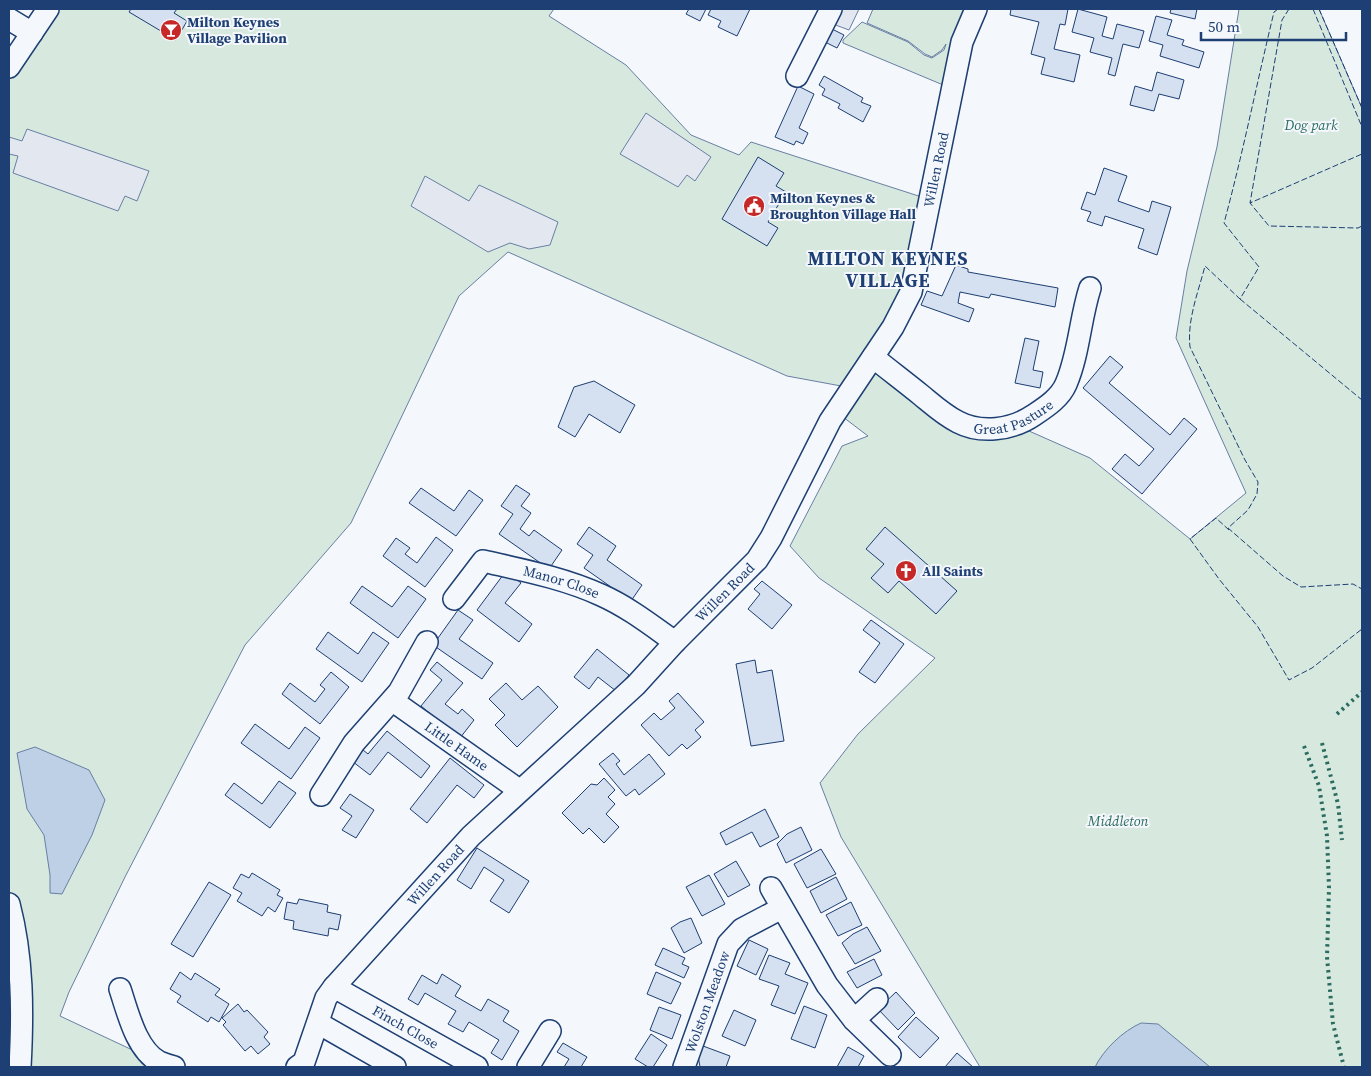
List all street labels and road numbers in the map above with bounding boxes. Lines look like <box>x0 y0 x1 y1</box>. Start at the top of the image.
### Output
street label: Willen Road <box>919 130 953 209</box>
street label: Great Pasture <box>972 395 1057 439</box>
street label: Willen Road <box>691 558 759 626</box>
street label: Manor Close <box>521 561 603 603</box>
street label: Little Hame <box>421 716 493 776</box>
street label: Willen Road <box>402 840 469 910</box>
street label: Wolston Meadow <box>680 948 735 1056</box>
street label: Finch Close <box>369 1001 442 1054</box>

